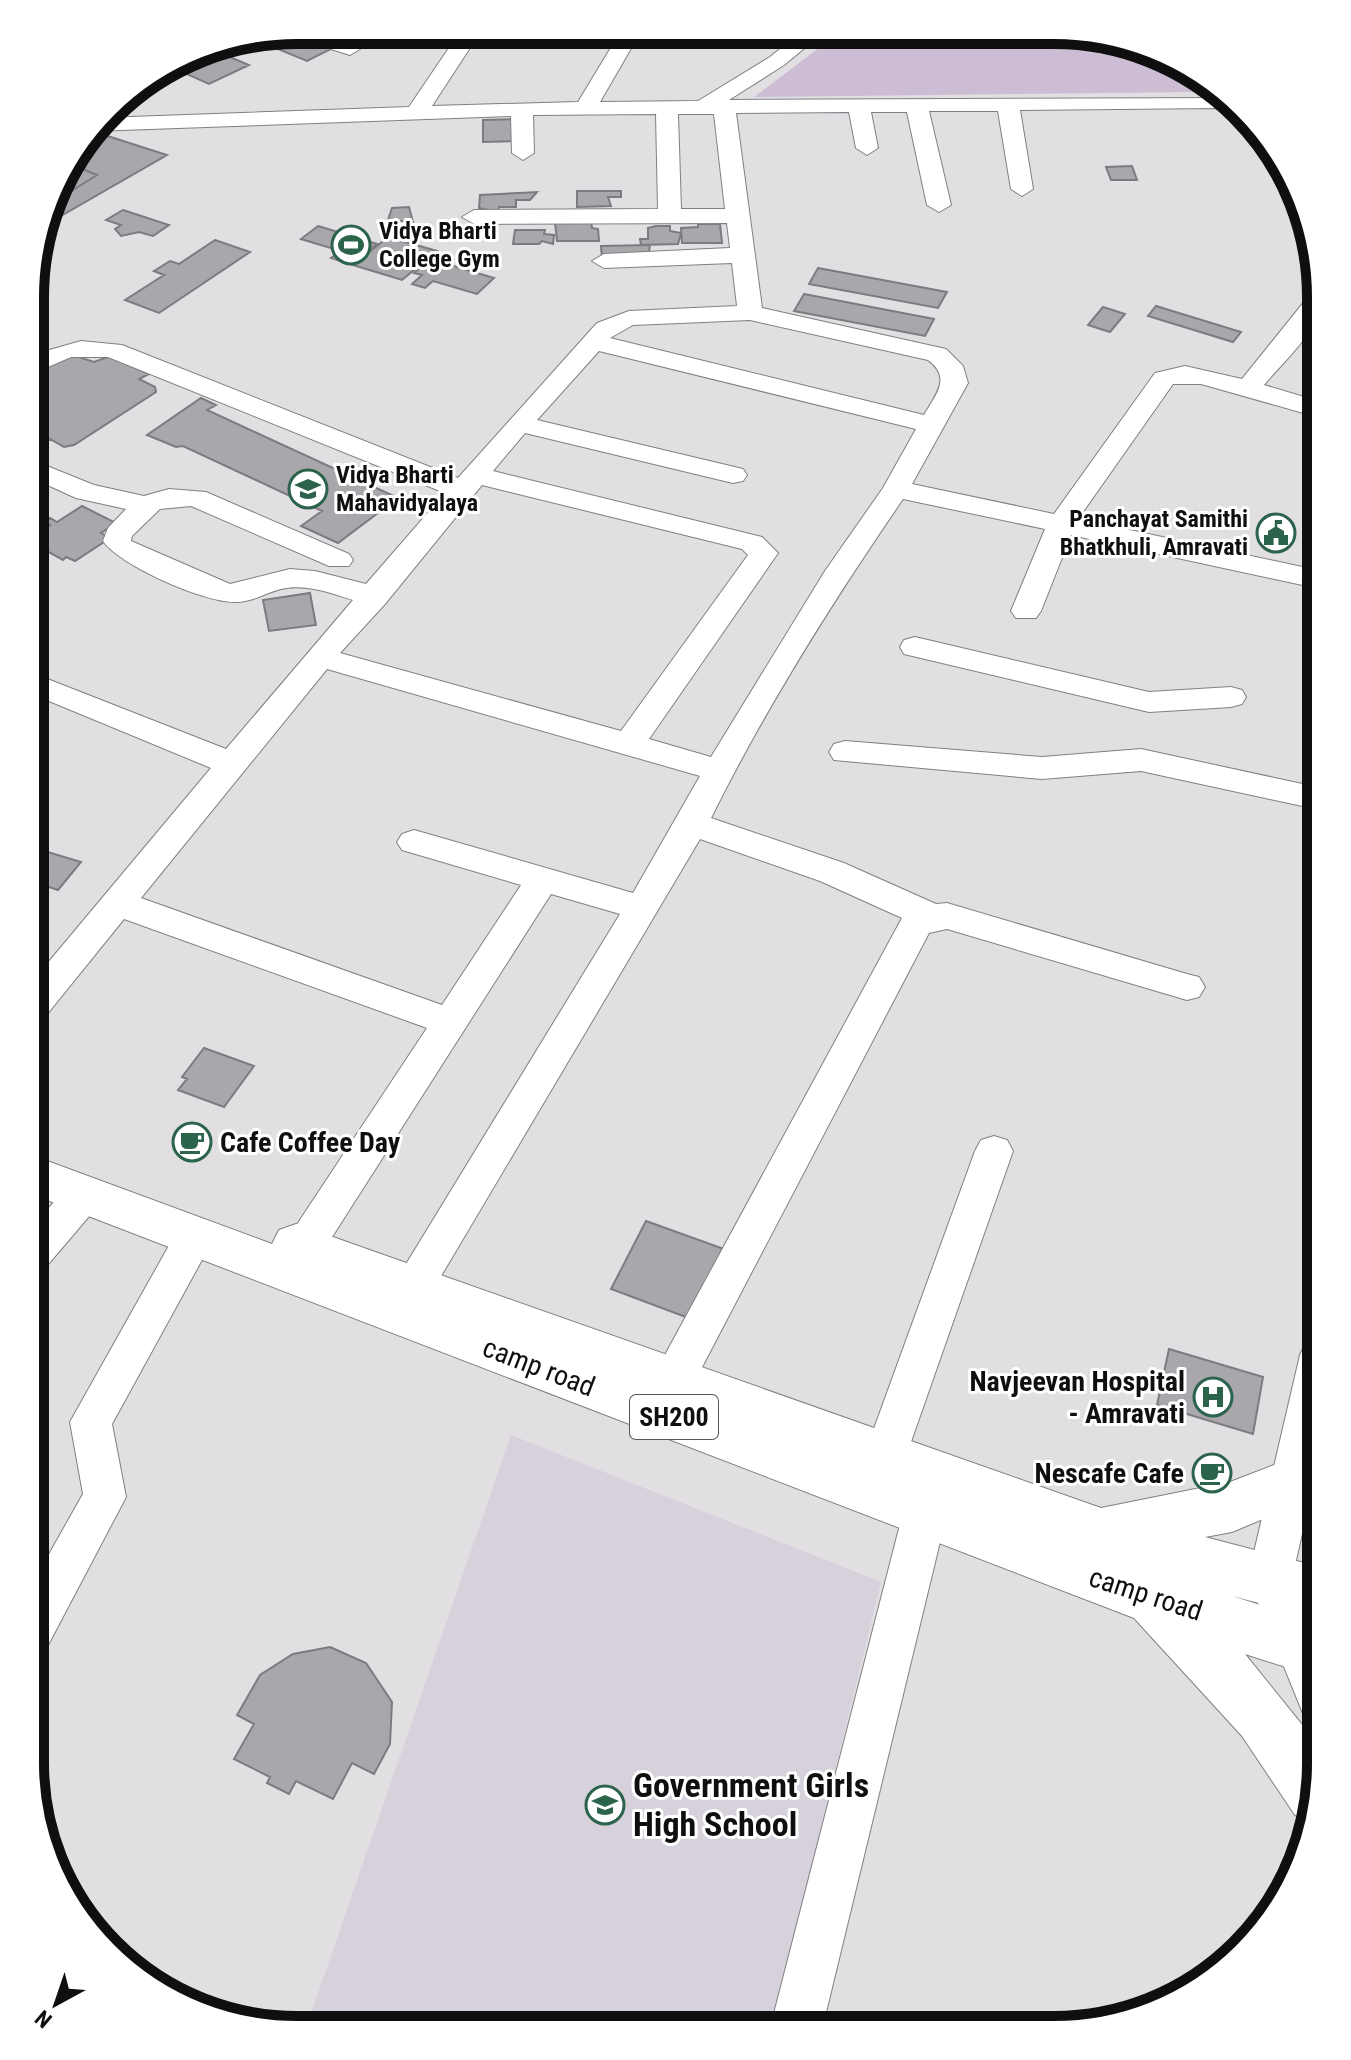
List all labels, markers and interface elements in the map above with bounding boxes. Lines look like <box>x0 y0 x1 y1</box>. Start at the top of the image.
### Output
place label: Vidya Bharti College Gym <box>379 217 500 273</box>
sports icon: Vidya Bharti College Gym <box>330 224 372 266</box>
place label: Vidya Bharti Mahavidyalaya <box>336 461 478 517</box>
school or university icon: Vidya Bharti Mahavidyalaya <box>287 468 329 510</box>
place label: Panchayat Samithi Bhatkhuli, Amravati <box>1060 505 1248 561</box>
public building icon: Panchayat Samithi Bhatkhuli, Amravati <box>1255 512 1297 554</box>
cafe icon: Cafe Coffee Day <box>171 1121 213 1163</box>
place label: Cafe Coffee Day <box>220 1126 401 1159</box>
street label: camp road <box>478 1331 600 1403</box>
place label: Navjeevan Hospital - Amravati <box>969 1365 1185 1430</box>
hospital icon: Navjeevan Hospital - Amravati <box>1192 1376 1234 1418</box>
road number: SH200 <box>630 1395 718 1439</box>
cafe icon: Nescafe Cafe <box>1191 1452 1233 1494</box>
place label: Nescafe Cafe <box>1035 1457 1184 1490</box>
street label: camp road <box>1085 1560 1207 1628</box>
place label: Government Girls High School <box>633 1765 869 1844</box>
school or university icon: Government Girls High School <box>584 1784 626 1826</box>
north arrow <box>16 1964 96 2044</box>
text: N <box>30 2005 57 2033</box>

